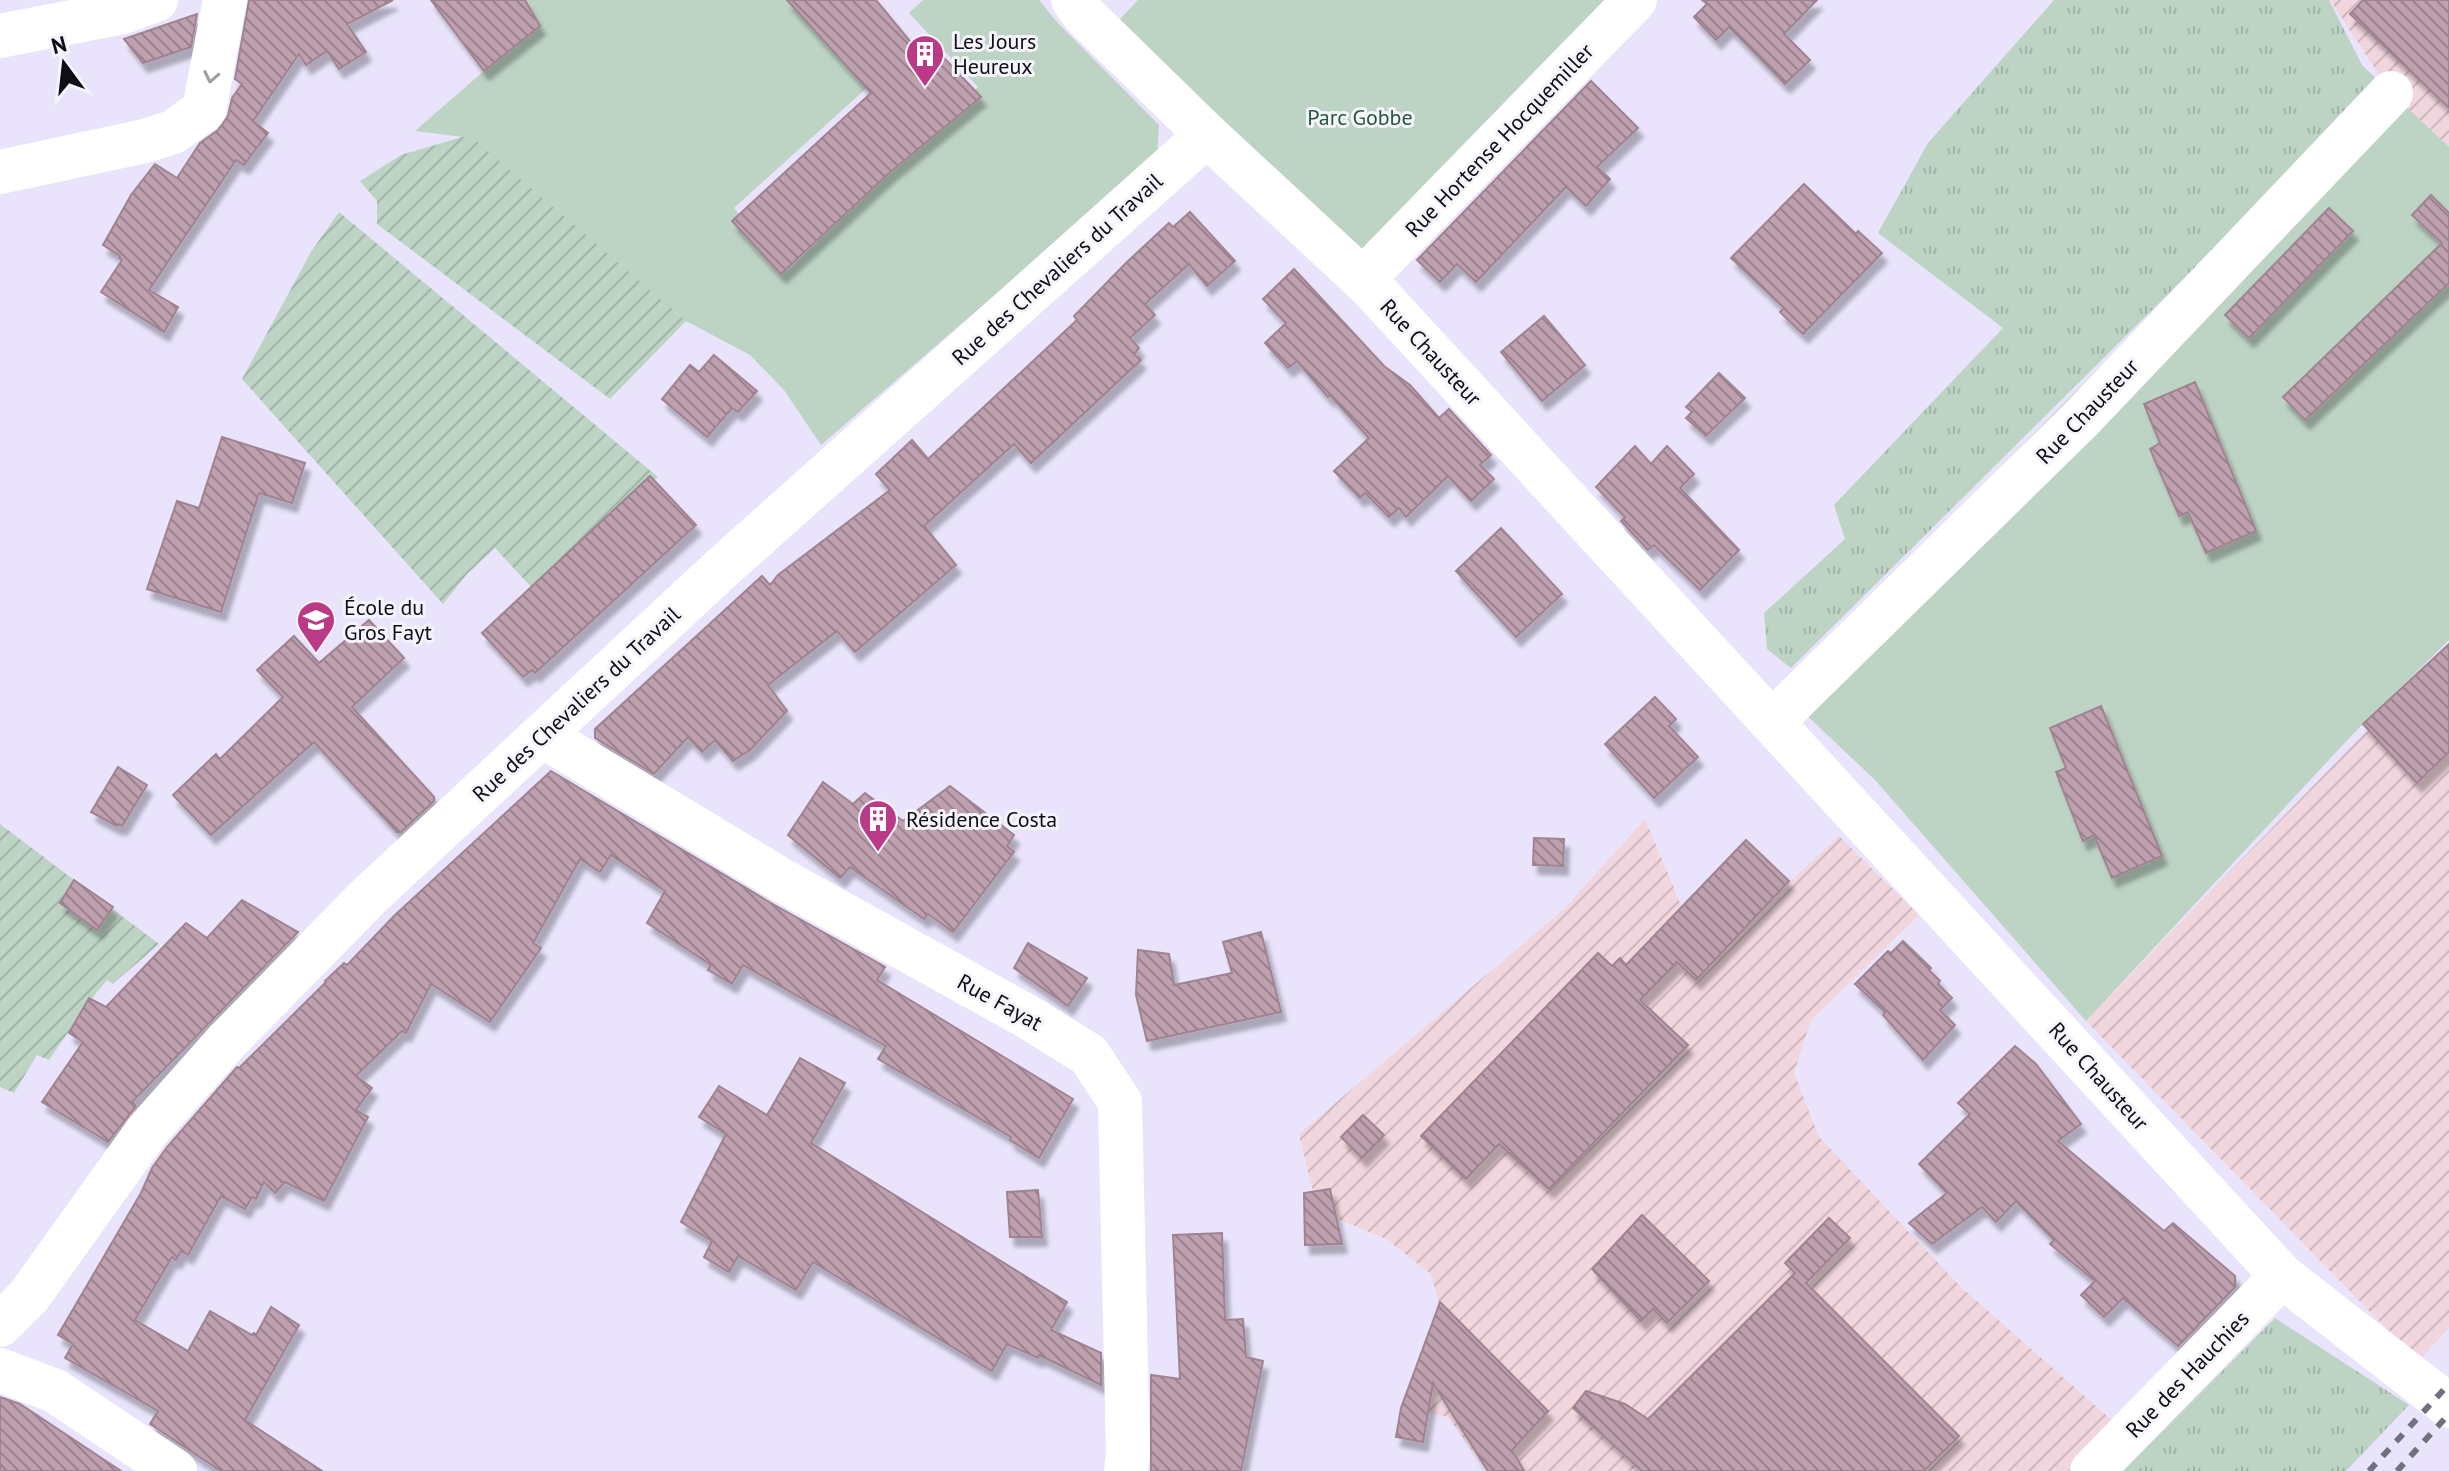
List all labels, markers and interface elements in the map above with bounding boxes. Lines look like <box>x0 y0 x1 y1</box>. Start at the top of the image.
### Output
north arrow <box>24 24 104 104</box>
place label: Les Jours Heureux <box>953 27 1036 80</box>
text: N <box>48 29 69 60</box>
building icon: Les Jours Heureux <box>904 33 946 88</box>
street label: Rue Hortense Hocquemiller <box>1399 37 1600 243</box>
one-way arrow <box>203 70 220 83</box>
park label: Parc Gobbe <box>1307 103 1413 131</box>
street label: Rue des Chevaliers du Travail <box>946 167 1169 371</box>
street label: Rue Chausteur <box>1374 293 1488 412</box>
street label: Rue Chausteur <box>2030 352 2145 470</box>
place label: École du Gros Fayt <box>344 593 432 646</box>
school or university icon: École du Gros Fayt <box>295 599 337 654</box>
street label: Rue des Chevaliers du Travail <box>466 600 686 808</box>
building icon: Résidence Costa <box>857 798 899 853</box>
place label: Résidence Costa <box>906 805 1057 833</box>
street label: Rue Fayat <box>953 967 1048 1037</box>
street label: Rue Chausteur <box>2043 1016 2155 1136</box>
street label: Rue des Hauchies <box>2119 1305 2255 1443</box>

